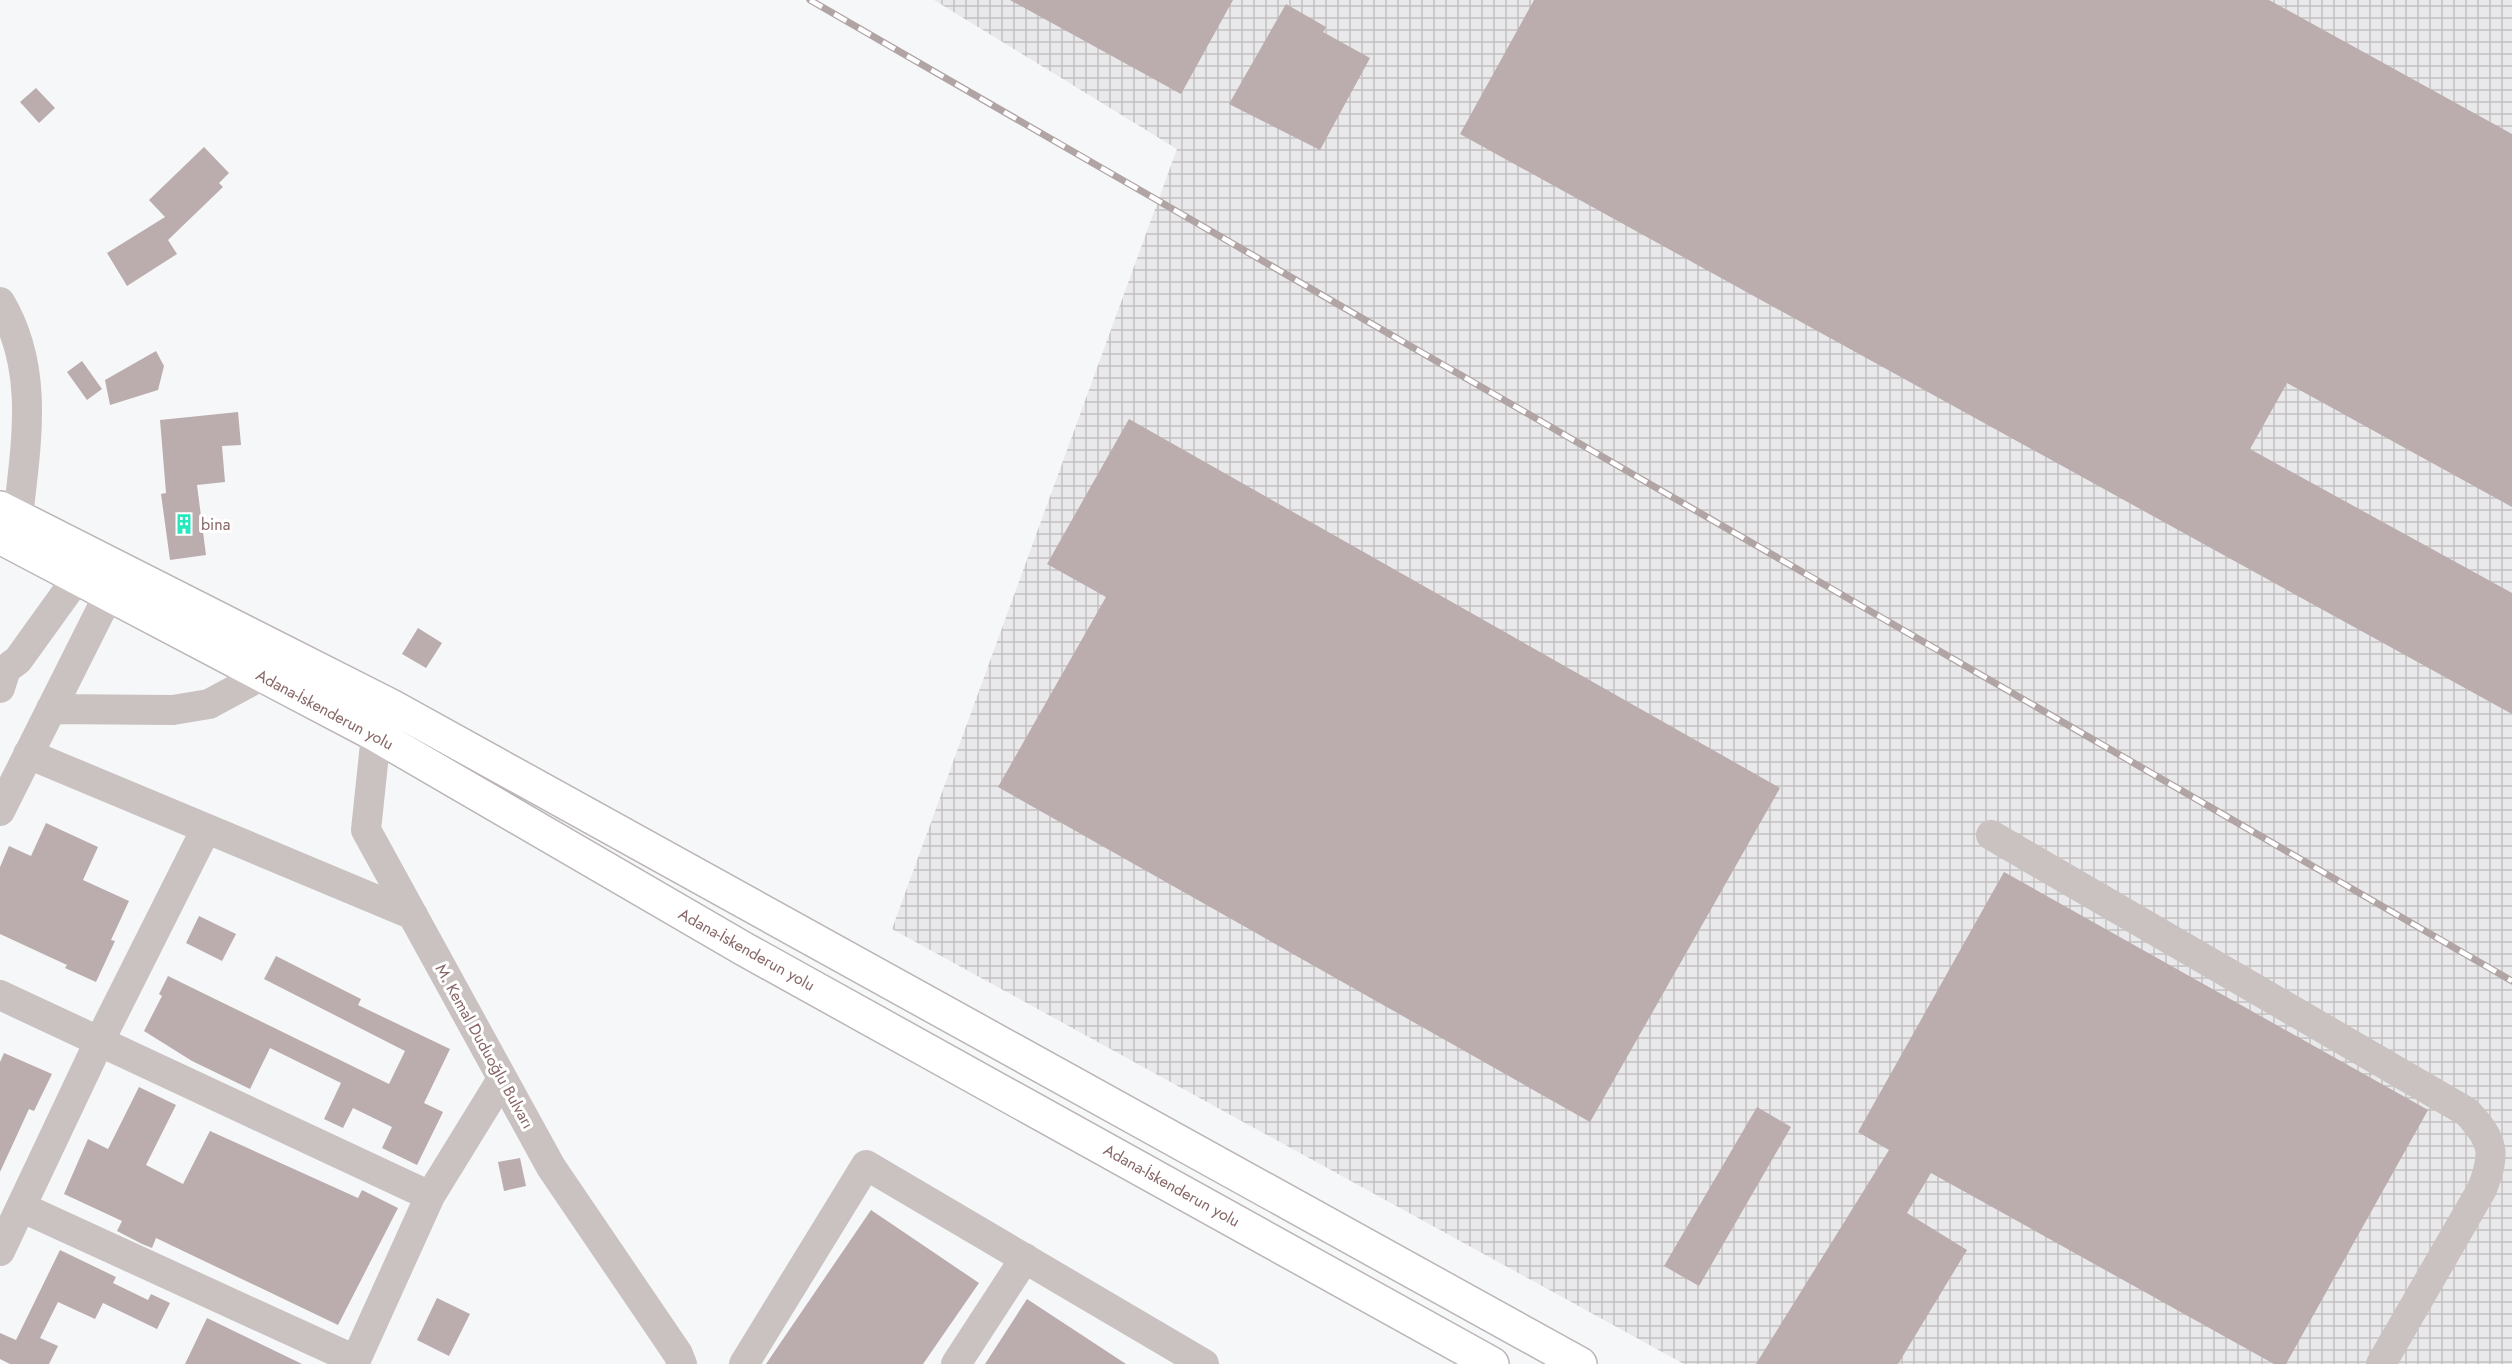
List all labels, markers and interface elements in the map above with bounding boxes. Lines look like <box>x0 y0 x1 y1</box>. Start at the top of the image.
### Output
building icon: bina <box>172 512 196 536</box>
place label: bina <box>201 513 230 536</box>
street label: Adana-İskenderun yolu <box>252 663 398 755</box>
street label: Adana-İskenderun yolu <box>674 902 819 997</box>
street label: M. Kemal Duduoğlu Bulvarı <box>430 960 539 1133</box>
street label: Adana-İskenderun yolu <box>1099 1138 1244 1233</box>

